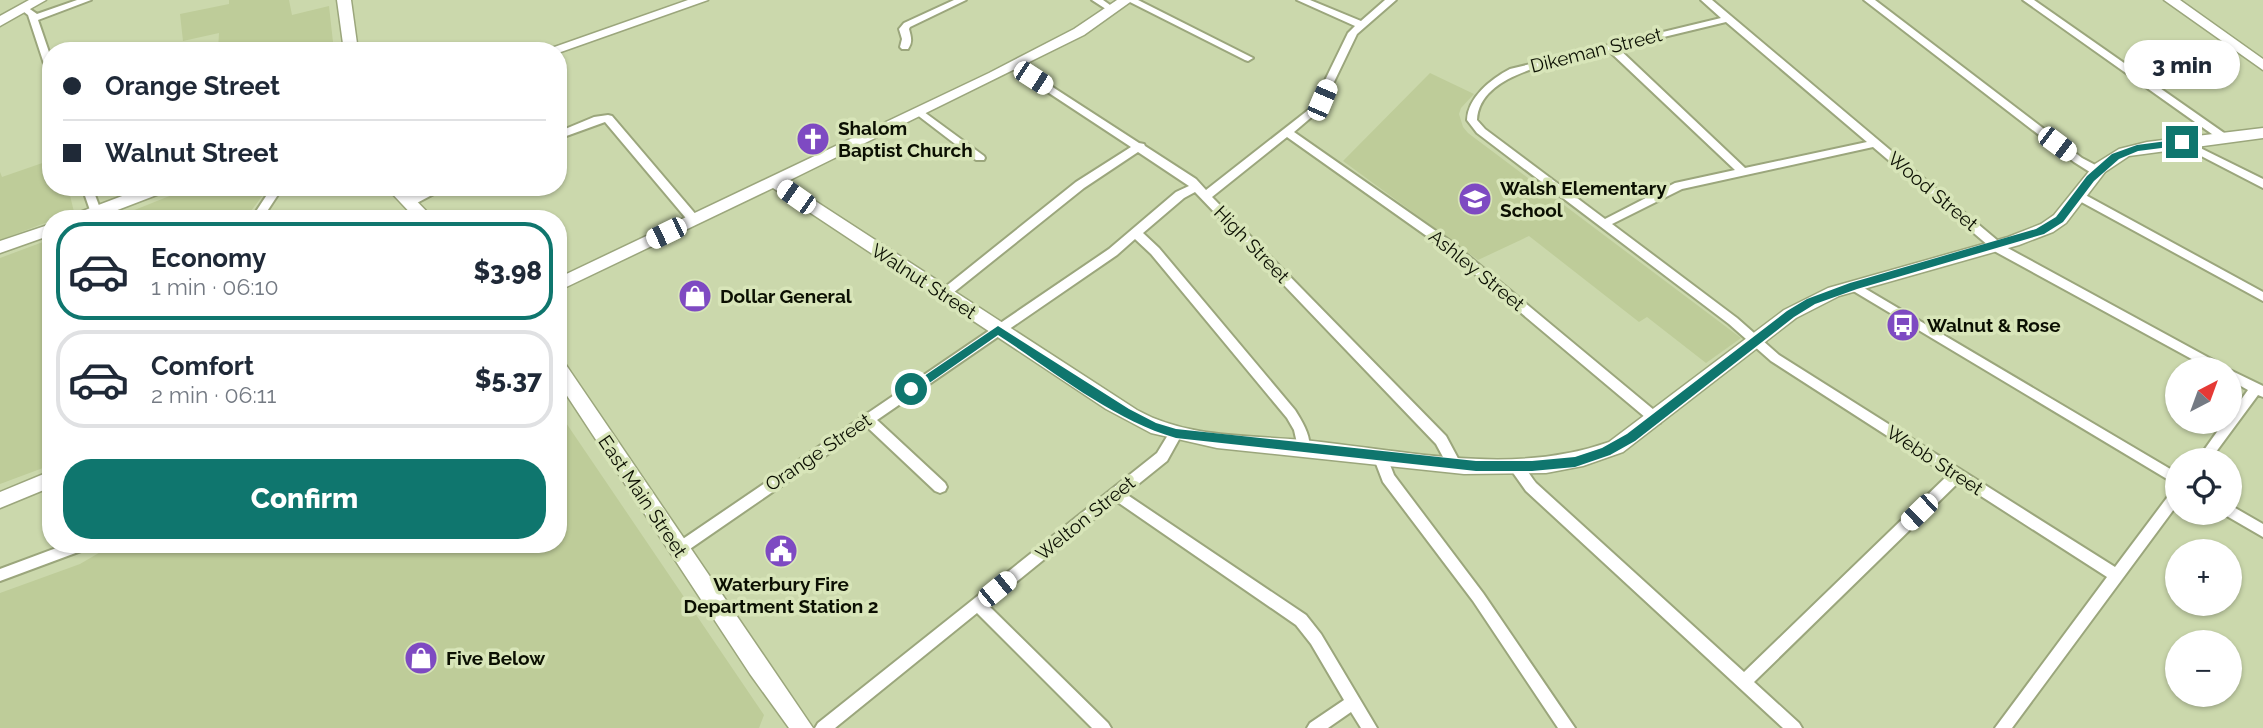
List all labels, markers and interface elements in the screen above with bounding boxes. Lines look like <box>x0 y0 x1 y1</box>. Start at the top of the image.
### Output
street label: Dikeman Street <box>1528 23 1665 77</box>
callout: 3 min <box>2124 40 2240 90</box>
text: 3 min <box>2152 51 2212 78</box>
car <box>1010 58 1057 98</box>
text: Orange Street <box>105 71 280 101</box>
car <box>1305 77 1340 123</box>
place label: Shalom Baptist Church <box>838 117 973 161</box>
church icon: Shalom Baptist Church <box>794 120 832 158</box>
car <box>2034 123 2081 165</box>
route end <box>2166 126 2198 158</box>
text: Walnut Street <box>105 138 278 168</box>
street label: Wood Street <box>1884 147 1983 235</box>
car <box>773 176 820 218</box>
place label: Walsh Elementary School <box>1500 177 1667 221</box>
school or university icon: Walsh Elementary School <box>1456 180 1494 218</box>
street label: High Street <box>1210 201 1295 288</box>
car <box>643 214 690 252</box>
street label: Ashley Street <box>1425 225 1530 316</box>
street label: Walnut Street <box>867 239 981 323</box>
icon: car <box>67 240 130 303</box>
text: Economy <box>151 243 266 273</box>
text: $3.98 <box>473 256 542 286</box>
text: 1 min · 06:10 <box>151 273 279 300</box>
shop icon: Dollar General <box>676 277 714 315</box>
place label: Dollar General <box>720 285 853 307</box>
bus stop icon: Walnut & Rose <box>1884 306 1922 344</box>
place label: Walnut & Rose <box>1927 314 2061 336</box>
icon: car <box>67 348 130 411</box>
text: Comfort <box>151 351 254 381</box>
north arrow <box>2165 357 2242 434</box>
map controls <box>2165 357 2242 707</box>
text: $5.37 <box>475 364 542 394</box>
route start <box>895 373 927 405</box>
text: 2 min · 06:11 <box>151 381 276 408</box>
street label: Orange Street <box>761 408 876 495</box>
street label: Webb Street <box>1883 421 1988 500</box>
street label: East Main Street <box>594 431 692 562</box>
button: locate <box>2165 448 2242 525</box>
button: Confirm <box>63 459 546 539</box>
street label: Welton Street <box>1031 471 1139 565</box>
car <box>1897 490 1942 534</box>
public building icon: Waterbury Fire Department Station 2 <box>762 532 800 570</box>
button: + <box>2165 539 2242 616</box>
car <box>975 568 1020 610</box>
place label: Waterbury Fire Department Station 2 <box>684 573 878 617</box>
button: − <box>2165 630 2242 707</box>
shop icon: Five Below <box>402 639 440 677</box>
place label: Five Below <box>446 647 545 669</box>

